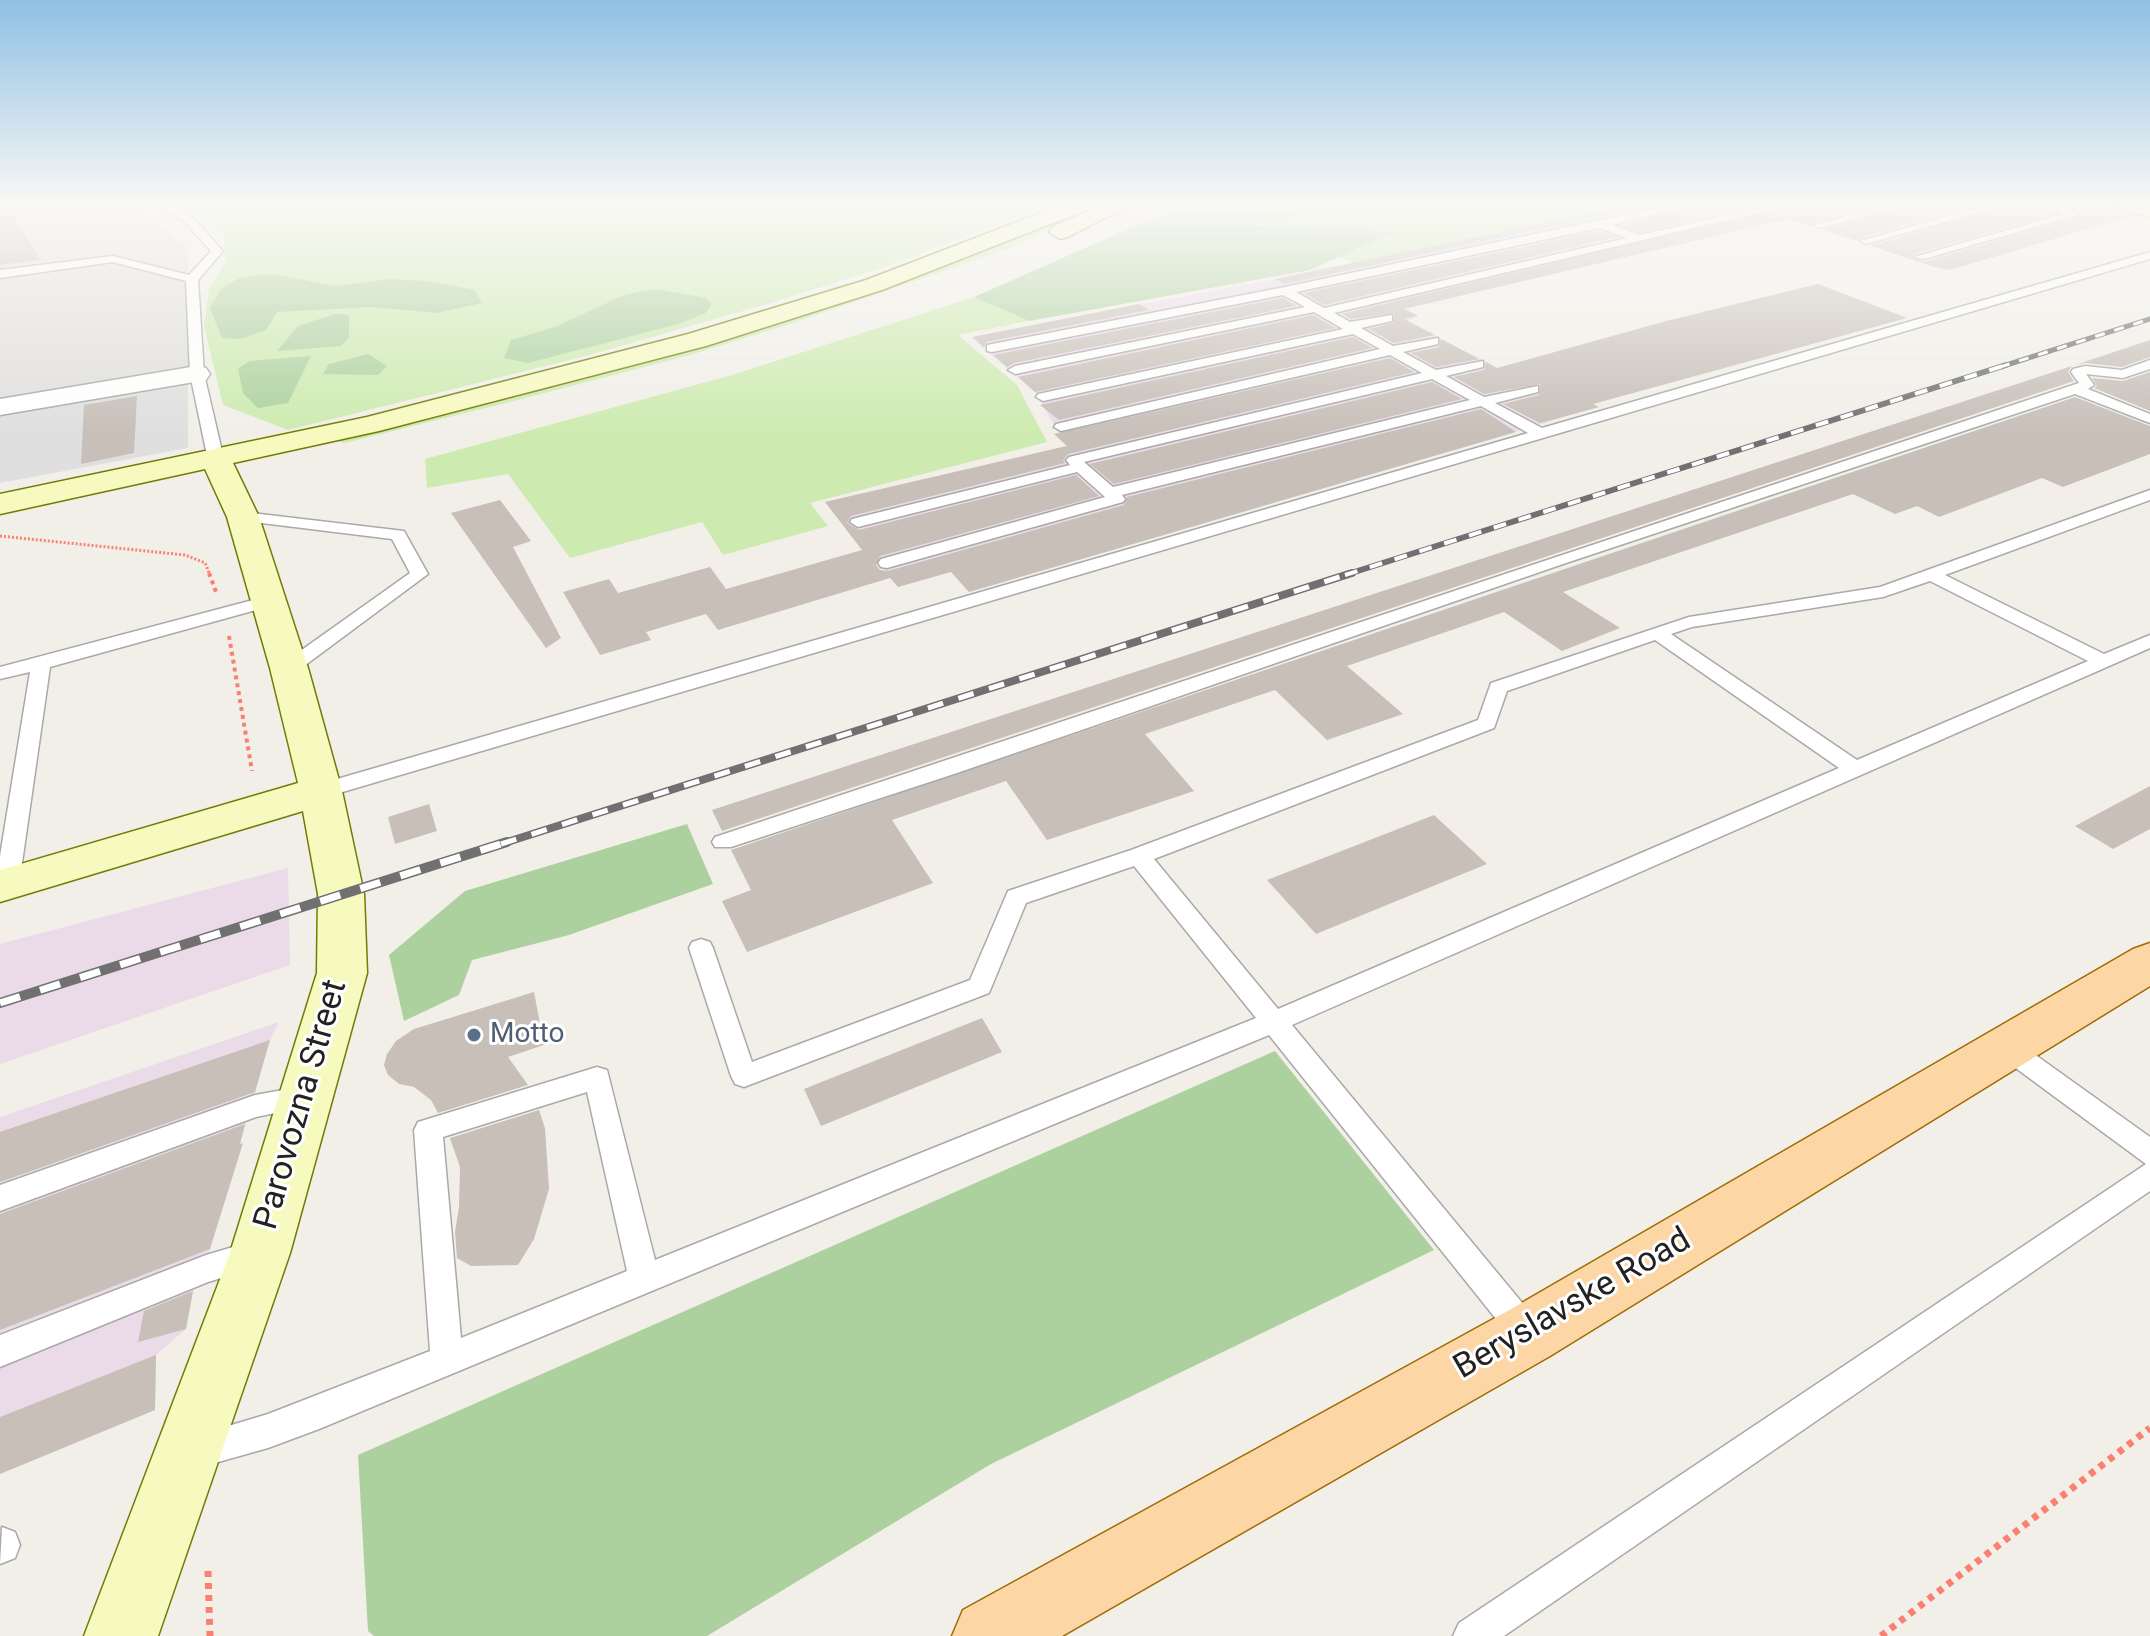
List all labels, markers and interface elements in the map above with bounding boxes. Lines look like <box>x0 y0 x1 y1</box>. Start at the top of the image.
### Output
street label: Parovozna Street <box>247 976 357 1234</box>
place label: Motto <box>490 1018 564 1052</box>
marker: Motto <box>465 1026 483 1044</box>
street label: Beryslavske Road <box>1447 1221 1699 1389</box>

